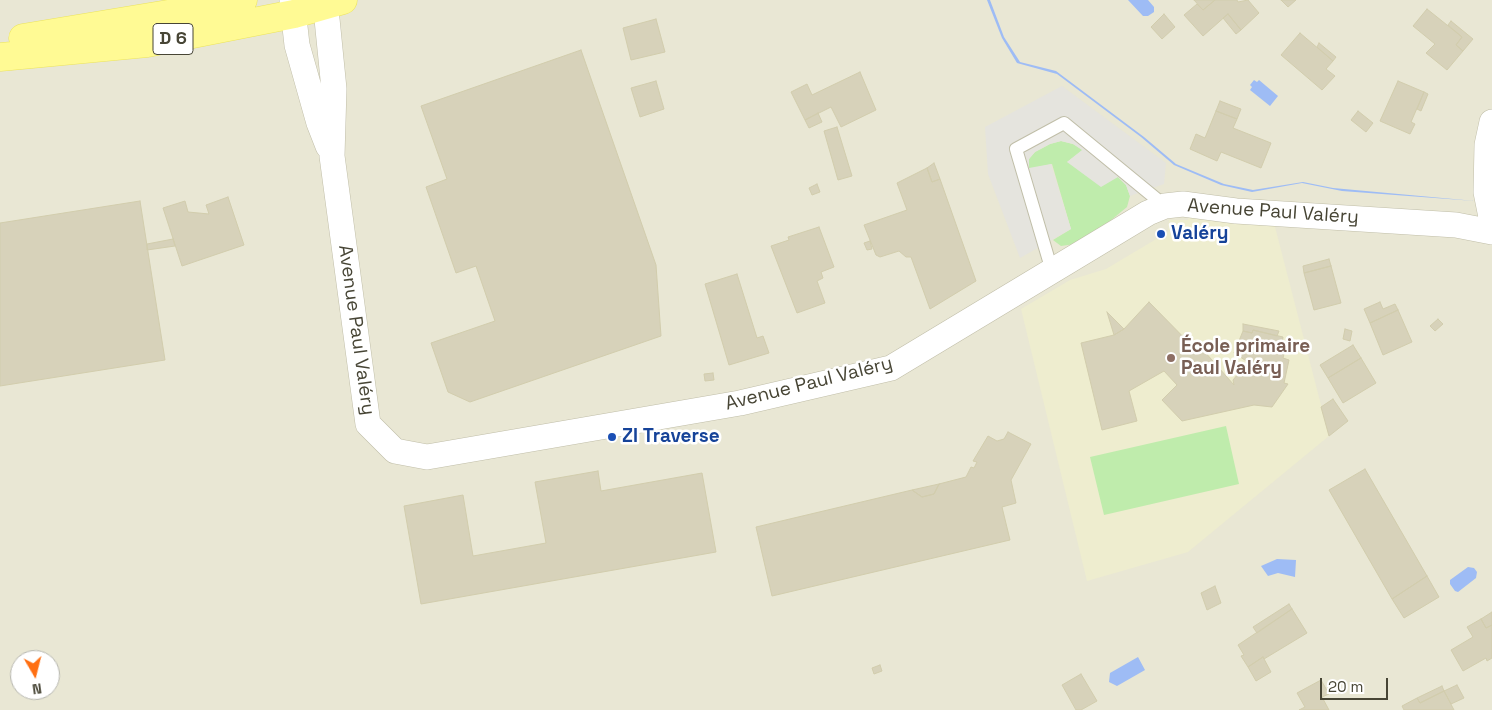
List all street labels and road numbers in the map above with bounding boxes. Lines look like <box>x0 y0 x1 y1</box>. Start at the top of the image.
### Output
road number: D 6 <box>153 23 193 54</box>
street label: Avenue Paul Valéry <box>1187 195 1359 229</box>
street label: Avenue Paul Valéry <box>333 243 379 417</box>
street label: Avenue Paul Valéry <box>723 352 895 416</box>

